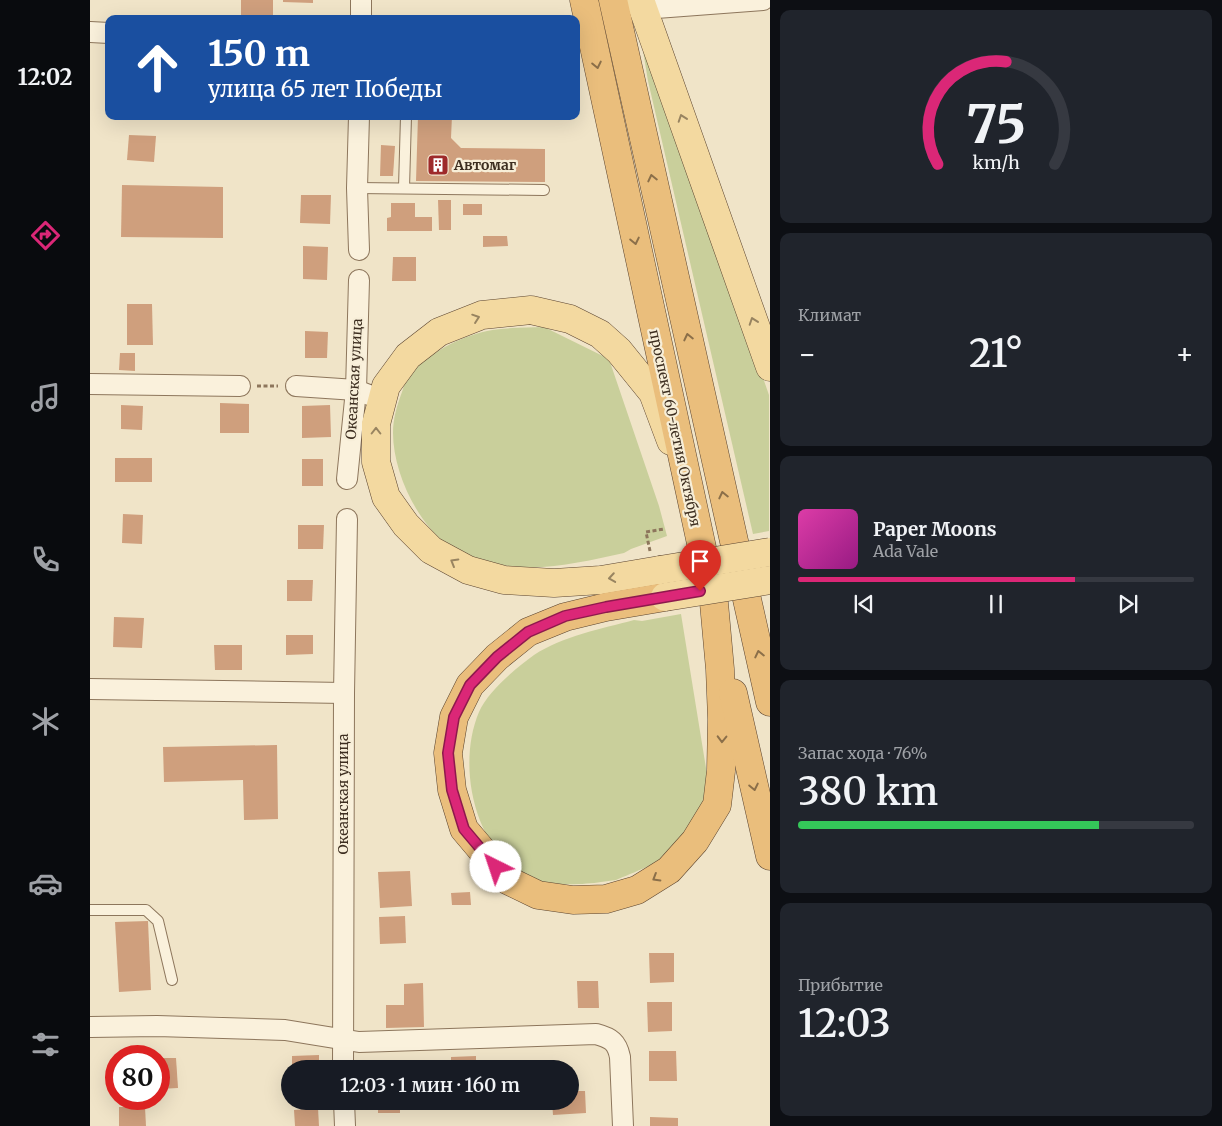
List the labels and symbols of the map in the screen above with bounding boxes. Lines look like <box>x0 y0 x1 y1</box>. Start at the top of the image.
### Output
one-way arrow <box>591 60 602 69</box>
one-way arrow <box>677 114 687 123</box>
building icon: Автомаг <box>426 153 450 177</box>
place label: Автомаг <box>453 156 517 174</box>
one-way arrow <box>647 174 658 183</box>
one-way arrow <box>629 236 640 245</box>
one-way arrow <box>471 314 480 324</box>
one-way arrow <box>749 317 759 326</box>
street label: Океанская улица <box>342 318 366 440</box>
street label: проспект 60-летия Октября <box>645 328 705 528</box>
one-way arrow <box>683 332 694 341</box>
one-way arrow <box>371 427 381 434</box>
one-way arrow <box>718 491 729 500</box>
pin <box>679 540 721 591</box>
one-way arrow <box>450 559 459 569</box>
one-way arrow <box>608 572 617 582</box>
one-way arrow <box>754 650 765 658</box>
street label: Океанская улица <box>334 733 352 855</box>
one-way arrow <box>717 736 727 743</box>
one-way arrow <box>748 783 759 792</box>
position arrow <box>469 840 521 892</box>
one-way arrow <box>653 871 662 881</box>
speed limit sign: 80 <box>105 1045 170 1110</box>

